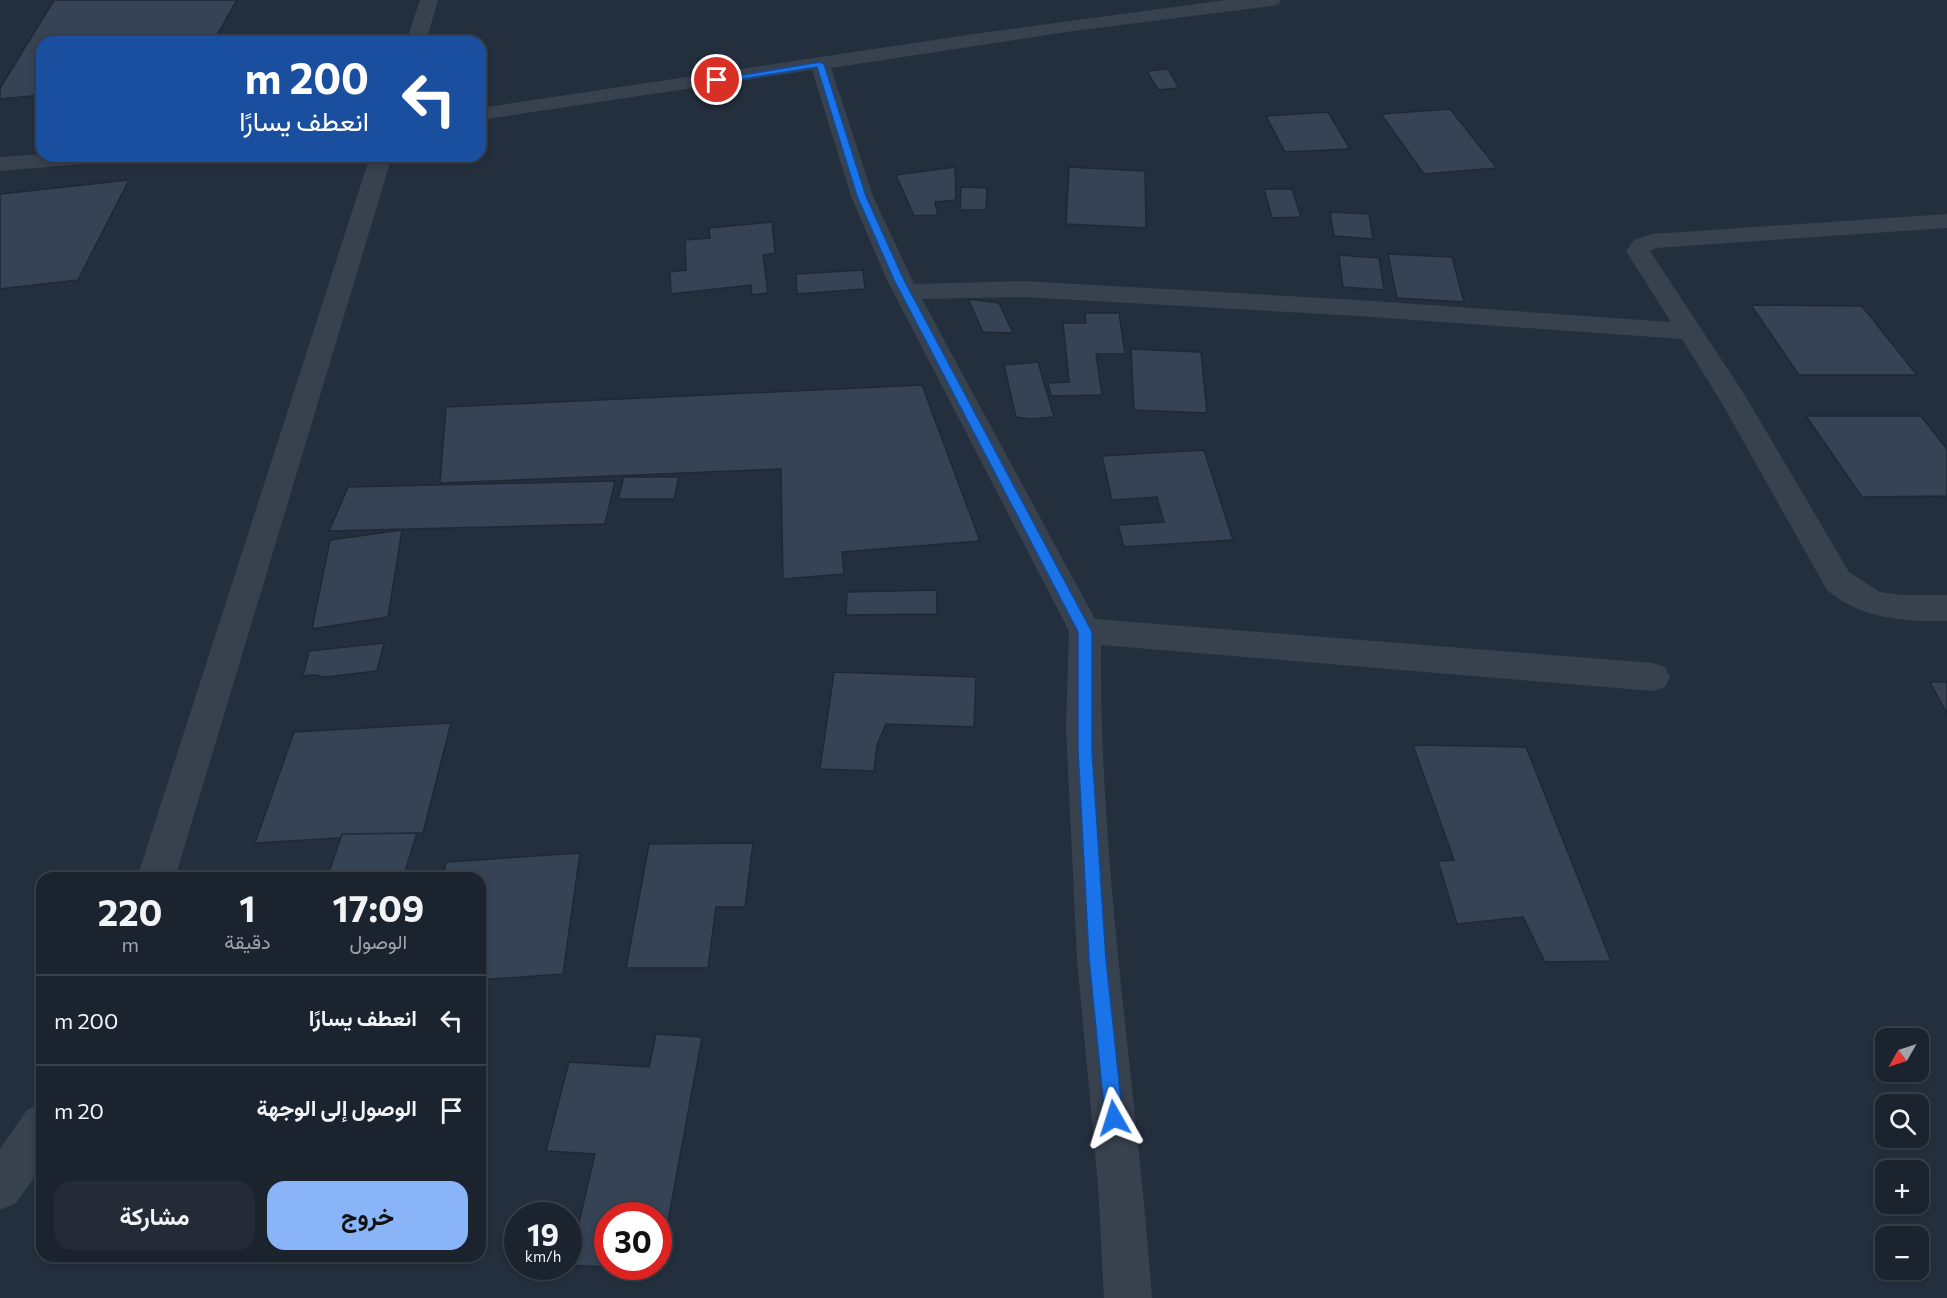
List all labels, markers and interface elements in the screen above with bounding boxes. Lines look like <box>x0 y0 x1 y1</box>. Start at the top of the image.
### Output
text: 200 m <box>245 51 369 103</box>
pin <box>691 54 742 105</box>
icon: left <box>390 60 468 138</box>
icon: arrive <box>700 63 733 96</box>
text: انعطف يسارًا <box>239 104 369 137</box>
text: 1 <box>239 885 256 929</box>
text: 17:09 <box>332 885 424 929</box>
text: 220 <box>98 889 163 933</box>
text: دقيقة <box>224 929 271 953</box>
text: الوصول <box>349 929 407 953</box>
text: m <box>121 932 139 956</box>
text: انعطف يسارًا <box>309 1004 417 1031</box>
icon: left <box>435 1004 468 1037</box>
text: 200 m <box>54 1007 118 1034</box>
north arrow <box>1875 1028 1929 1082</box>
map controls <box>1875 1028 1929 1280</box>
position arrow <box>1082 1086 1146 1150</box>
text: الوصول إلى الوجهة <box>257 1094 417 1121</box>
icon: arrive <box>435 1094 468 1127</box>
button: search <box>1875 1094 1929 1148</box>
text: 20 m <box>54 1097 104 1124</box>
button: + <box>1875 1160 1929 1214</box>
button: مشاركة <box>54 1181 255 1250</box>
button: خروج <box>267 1181 468 1250</box>
speed limit sign: 30 <box>594 1202 672 1280</box>
text: 19 <box>527 1215 559 1252</box>
button: − <box>1875 1226 1929 1280</box>
text: km/h <box>525 1247 561 1265</box>

